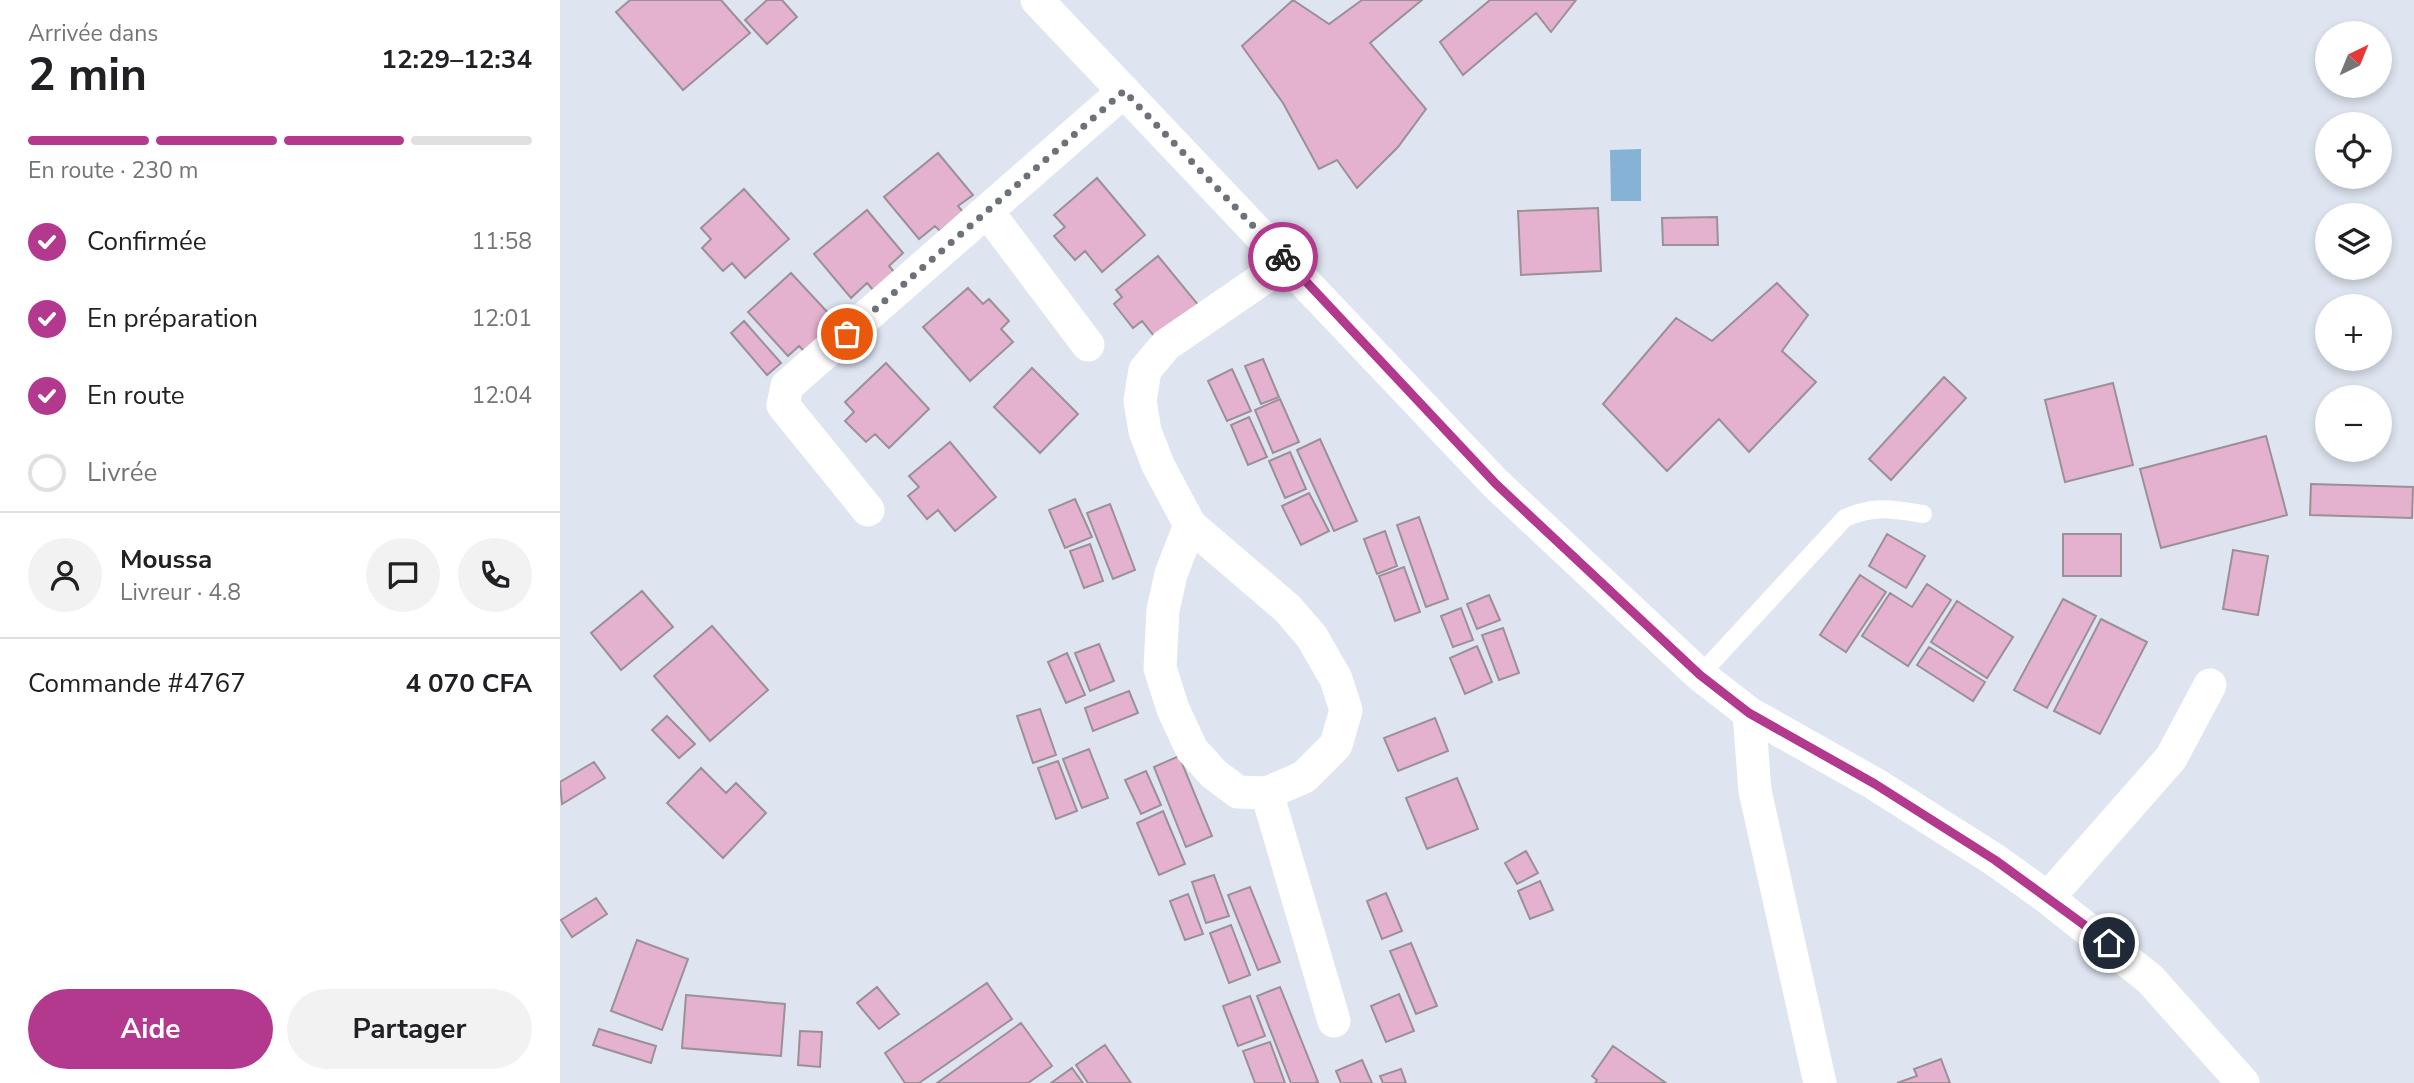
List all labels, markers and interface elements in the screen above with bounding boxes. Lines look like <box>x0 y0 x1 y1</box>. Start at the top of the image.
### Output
text: Arrivée dans <box>28 18 158 49</box>
north arrow <box>2315 21 2392 98</box>
map controls <box>2315 21 2392 462</box>
text: 12:29–12:34 <box>381 42 532 77</box>
text: 2 min <box>28 43 147 106</box>
button: locate <box>2315 112 2392 189</box>
text: En route · 230 m <box>28 155 198 186</box>
button: layers <box>2315 203 2392 280</box>
courier <box>1248 222 1318 292</box>
icon: check <box>28 223 66 261</box>
text: Confirmée <box>87 224 207 259</box>
text: 11:58 <box>472 226 532 257</box>
icon: bike <box>1264 238 1302 276</box>
button: + <box>2315 294 2392 371</box>
icon: check <box>28 300 66 338</box>
text: En préparation <box>87 301 258 336</box>
text: 12:01 <box>472 303 532 334</box>
pin <box>817 304 877 364</box>
icon: bag <box>828 315 866 353</box>
icon: check <box>28 377 66 415</box>
text: En route <box>87 378 185 413</box>
text: 12:04 <box>472 380 532 411</box>
button: − <box>2315 385 2392 462</box>
text: Livrée <box>87 455 157 490</box>
button: person <box>28 538 102 612</box>
button: chat <box>366 538 440 612</box>
button: phone <box>458 538 532 612</box>
text: Moussa <box>120 542 212 577</box>
text: Livreur · 4.8 <box>120 577 241 608</box>
text: Commande #4767 <box>28 666 246 701</box>
text: 4 070 CFA <box>405 666 532 701</box>
pin <box>2079 913 2139 973</box>
icon: home <box>2090 924 2128 962</box>
button: Aide <box>28 989 273 1069</box>
button: Partager <box>287 989 532 1069</box>

